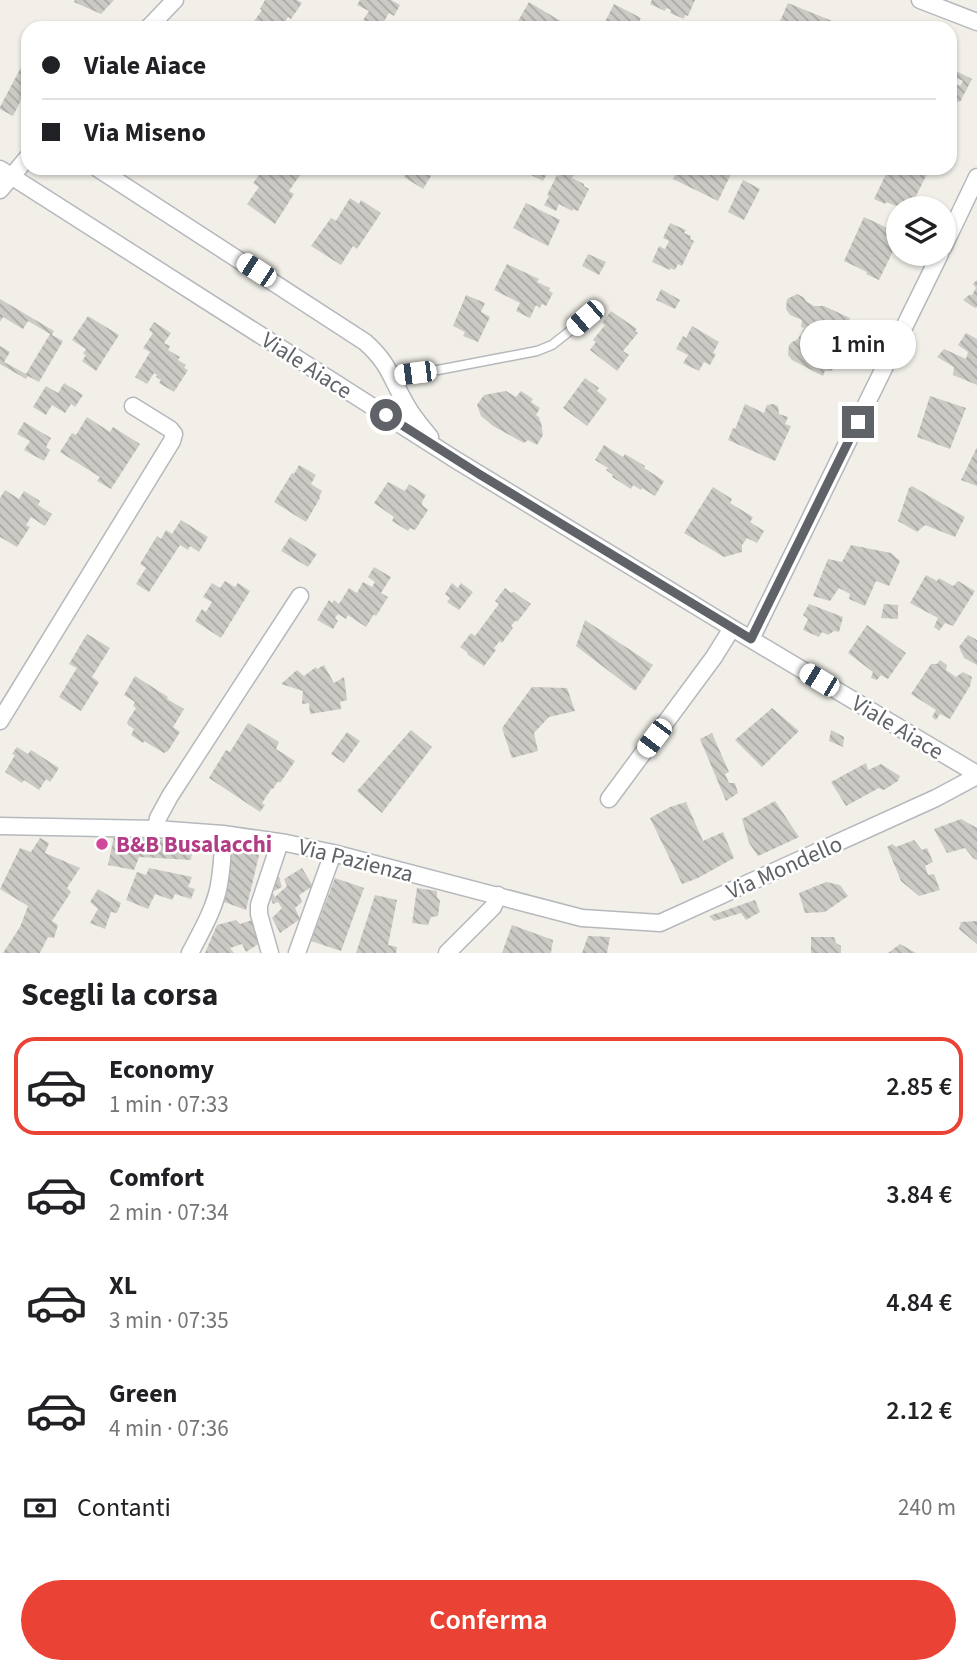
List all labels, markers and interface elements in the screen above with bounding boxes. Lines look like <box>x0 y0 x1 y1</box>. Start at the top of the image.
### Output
text: Viale Aiace <box>84 47 206 84</box>
text: Via Miseno <box>84 114 206 151</box>
map controls <box>886 196 956 266</box>
button: layers <box>886 196 956 266</box>
car <box>233 250 280 290</box>
car <box>563 296 608 340</box>
callout: 1 min <box>800 320 916 370</box>
street label: Viale Aiace <box>255 324 359 407</box>
text: 1 min <box>831 328 885 361</box>
car <box>393 360 438 386</box>
route start <box>370 399 402 431</box>
route end <box>842 406 874 438</box>
car <box>796 660 843 700</box>
street label: Viale Aiace <box>845 687 950 768</box>
car <box>633 715 676 761</box>
street label: Via Mondello <box>721 827 847 908</box>
place label: B&B Busalacchi <box>116 828 272 861</box>
street label: Via Pazienza <box>295 830 417 891</box>
marker: B&B Busalacchi <box>94 836 110 852</box>
text: Scegli la corsa <box>21 972 218 1018</box>
text: Economy <box>109 1051 214 1088</box>
icon: car <box>25 1055 88 1118</box>
text: 2.85 € <box>886 1068 952 1105</box>
text: 1 min · 07:33 <box>109 1088 229 1121</box>
text: Comfort <box>109 1159 204 1196</box>
icon: car <box>25 1163 88 1226</box>
text: 3.84 € <box>886 1176 952 1213</box>
text: 2 min · 07:34 <box>109 1196 229 1229</box>
text: XL <box>109 1267 137 1304</box>
icon: car <box>25 1271 88 1334</box>
text: 4.84 € <box>886 1284 952 1321</box>
text: 3 min · 07:35 <box>109 1304 229 1337</box>
text: Green <box>109 1375 177 1412</box>
icon: car <box>25 1379 88 1442</box>
text: 2.12 € <box>886 1392 952 1429</box>
text: 4 min · 07:36 <box>109 1412 229 1445</box>
icon: cash <box>21 1489 59 1527</box>
text: Contanti <box>77 1489 171 1526</box>
text: 240 m <box>898 1491 956 1524</box>
button: Conferma <box>21 1580 956 1660</box>

